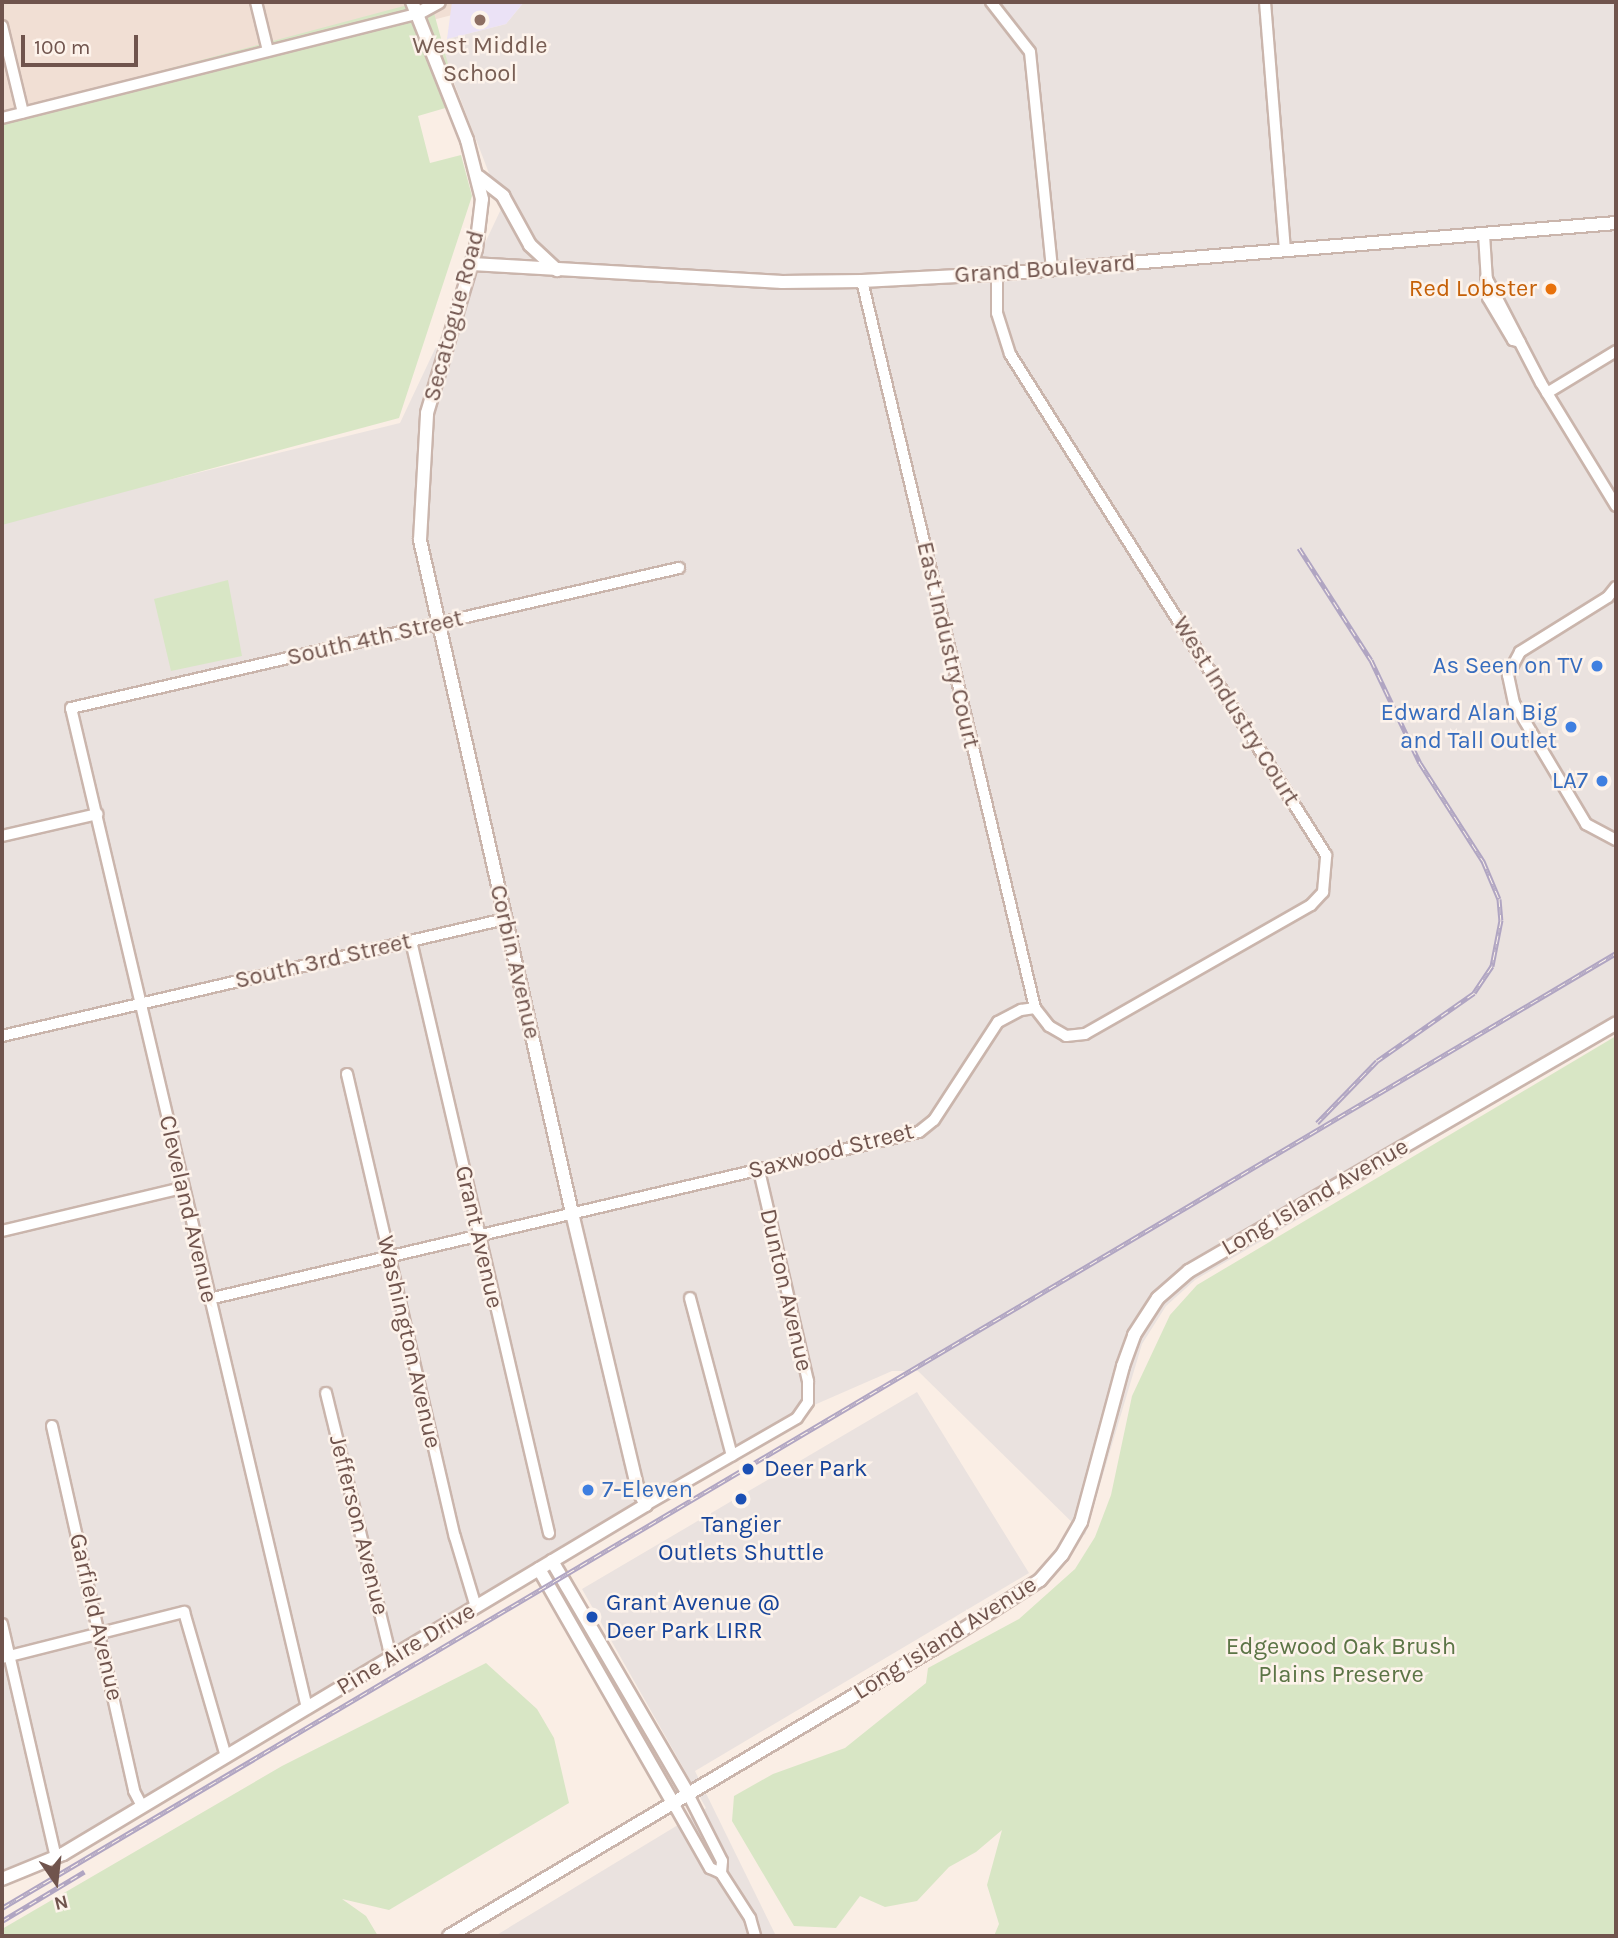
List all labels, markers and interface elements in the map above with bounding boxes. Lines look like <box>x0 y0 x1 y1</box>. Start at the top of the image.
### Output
marker: West Middle School <box>472 12 488 28</box>
scale bar <box>24 21 142 65</box>
place label: West Middle School <box>412 32 548 88</box>
text: 100 m <box>34 35 91 59</box>
street label: Secatogue Road <box>417 227 491 405</box>
street label: Grand Boulevard <box>953 248 1137 290</box>
place label: Red Lobster <box>1409 275 1537 303</box>
marker: Red Lobster <box>1543 281 1559 297</box>
street label: East Industry Court <box>910 539 986 751</box>
street label: South 4th Street <box>284 604 466 672</box>
street label: West Industry Court <box>1166 611 1306 811</box>
place label: As Seen on TV <box>1433 652 1583 680</box>
marker: As Seen on TV <box>1589 658 1605 674</box>
place label: Edward Alan Big and Tall Outlet <box>1381 699 1557 755</box>
marker: Edward Alan Big and Tall Outlet <box>1563 719 1579 735</box>
place label: LA7 <box>1552 767 1588 795</box>
marker: LA7 <box>1594 773 1610 789</box>
street label: Corbin Avenue <box>483 882 547 1042</box>
street label: South 3rd Street <box>232 927 414 995</box>
street label: Cleveland Avenue <box>152 1112 224 1306</box>
street label: Saxwood Street <box>745 1117 917 1185</box>
street label: Long Island Avenue <box>1217 1132 1413 1262</box>
street label: Grant Avenue <box>449 1163 509 1311</box>
street label: Dunton Avenue <box>753 1206 819 1374</box>
street label: Washington Avenue <box>371 1233 447 1451</box>
street label: Jefferson Avenue <box>323 1432 395 1618</box>
place label: Deer Park <box>764 1455 868 1483</box>
marker: Deer Park <box>738 1459 758 1479</box>
place label: 7-Eleven <box>602 1476 693 1504</box>
marker: 7-Eleven <box>580 1482 596 1498</box>
marker: Tangier Outlets Shuttle <box>733 1491 749 1507</box>
place label: Tangier Outlets Shuttle <box>658 1511 824 1567</box>
street label: Garfield Avenue <box>63 1531 129 1703</box>
street label: Long Island Avenue <box>848 1570 1042 1706</box>
place label: Grant Avenue @ Deer Park LIRR <box>606 1589 780 1645</box>
street label: Pine Aire Drive <box>331 1596 481 1702</box>
marker: Grant Avenue @ Deer Park LIRR <box>584 1609 600 1625</box>
park label: Edgewood Oak Brush Plains Preserve <box>1226 1633 1456 1689</box>
north arrow <box>21 1847 91 1917</box>
text: N <box>52 1890 70 1915</box>

